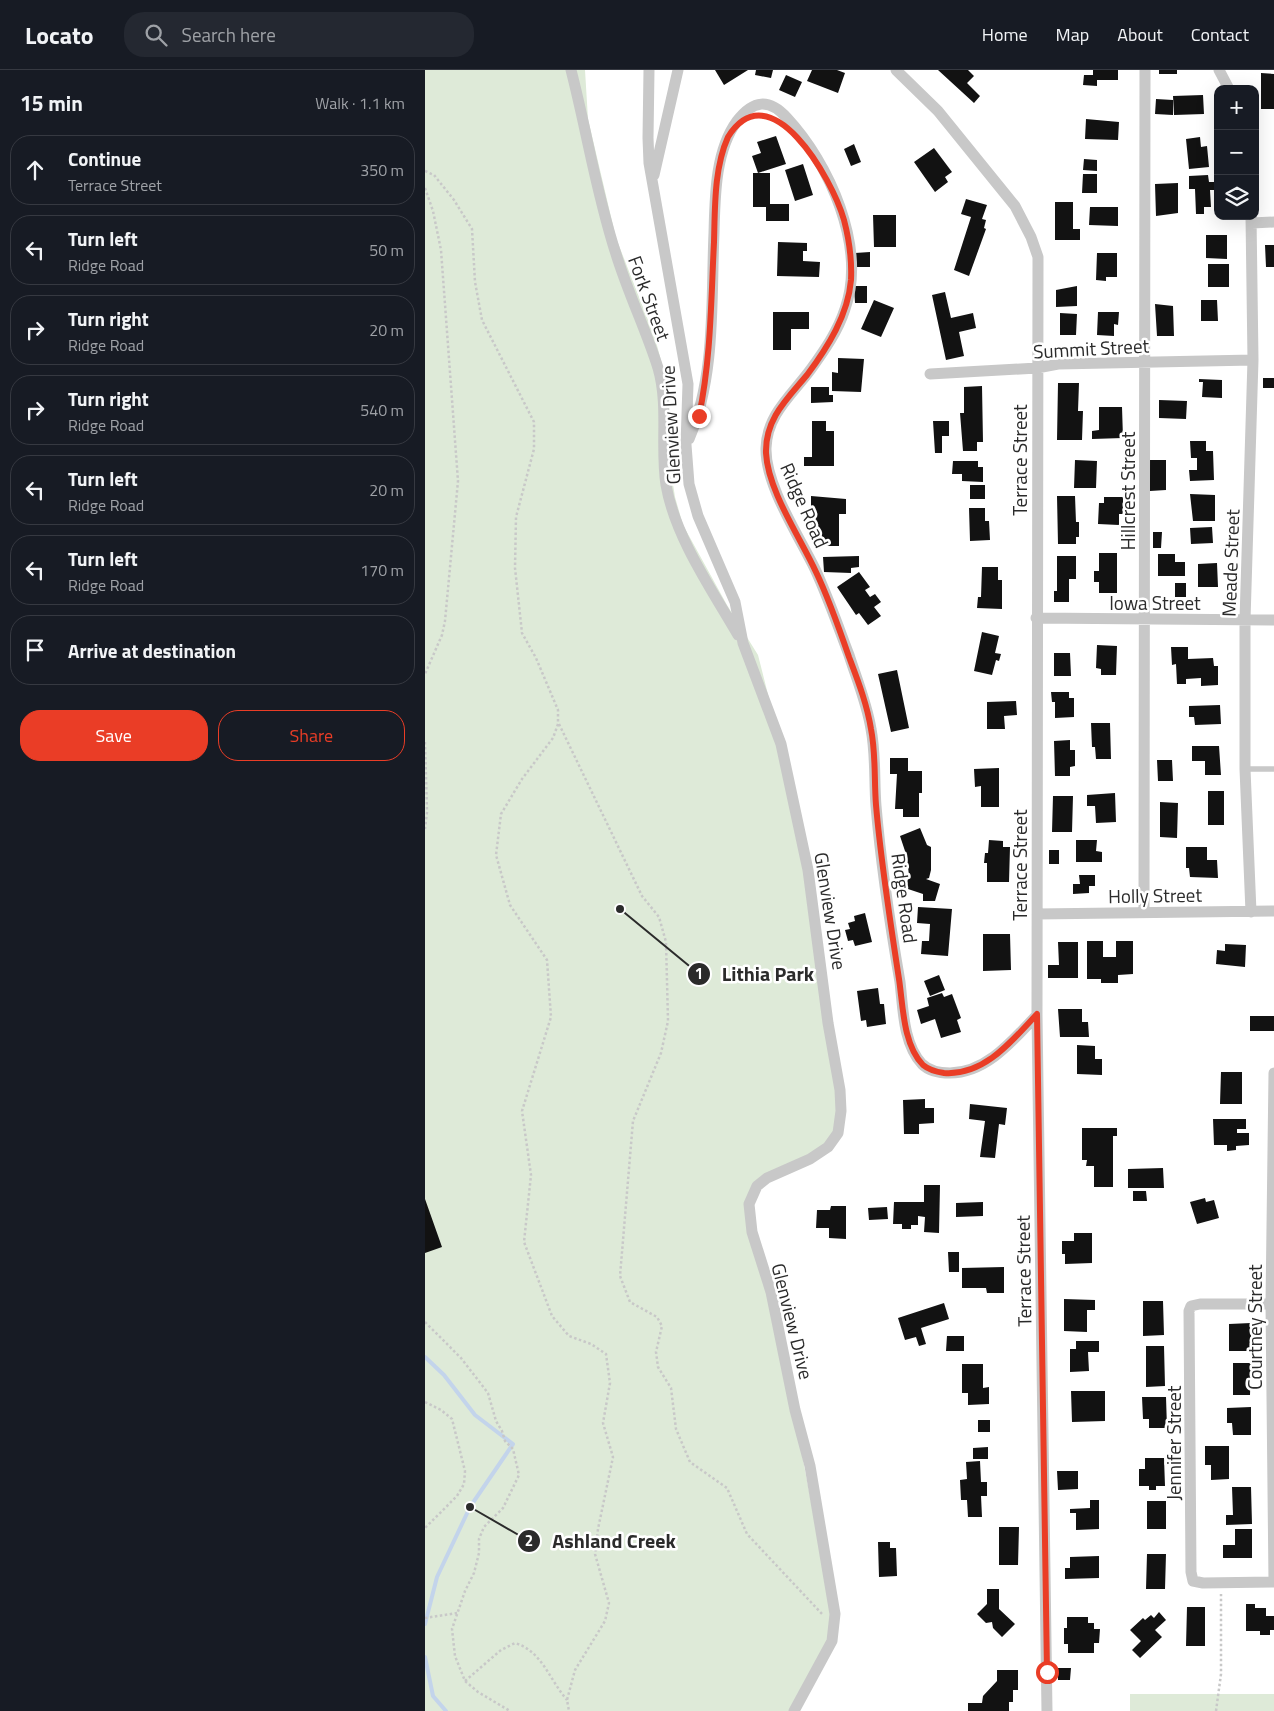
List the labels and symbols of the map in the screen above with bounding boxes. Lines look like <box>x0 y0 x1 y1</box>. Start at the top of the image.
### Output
street label: Fork Street <box>621 251 679 345</box>
street label: Summit Street <box>1032 330 1150 366</box>
street label: Glenview Drive <box>652 365 688 485</box>
street label: Terrace Street <box>1005 404 1034 516</box>
route end <box>688 405 711 428</box>
street label: Hillcrest Street <box>1113 431 1142 550</box>
street label: Ridge Road <box>773 458 837 552</box>
street label: Meade Street <box>1214 508 1246 617</box>
street label: Iowa Street <box>1109 588 1201 617</box>
street label: Terrace Street <box>1005 809 1034 921</box>
street label: Glenview Drive <box>807 850 855 972</box>
street label: Ridge Road <box>884 851 926 945</box>
street label: Holly Street <box>1108 880 1203 910</box>
callout: Lithia Park <box>687 957 824 992</box>
text: Lithia Park <box>722 958 815 989</box>
text: 1 <box>695 962 703 985</box>
street label: Terrace Street <box>1008 1215 1038 1327</box>
street label: Glenview Drive <box>765 1260 821 1382</box>
street label: Courtney Street <box>1240 1264 1269 1390</box>
street label: Jennifer Street <box>1159 1385 1188 1501</box>
callout: Ashland Creek <box>517 1523 685 1558</box>
text: Ashland Creek <box>552 1525 676 1556</box>
text: 2 <box>525 1529 533 1552</box>
route start <box>1036 1661 1059 1684</box>

